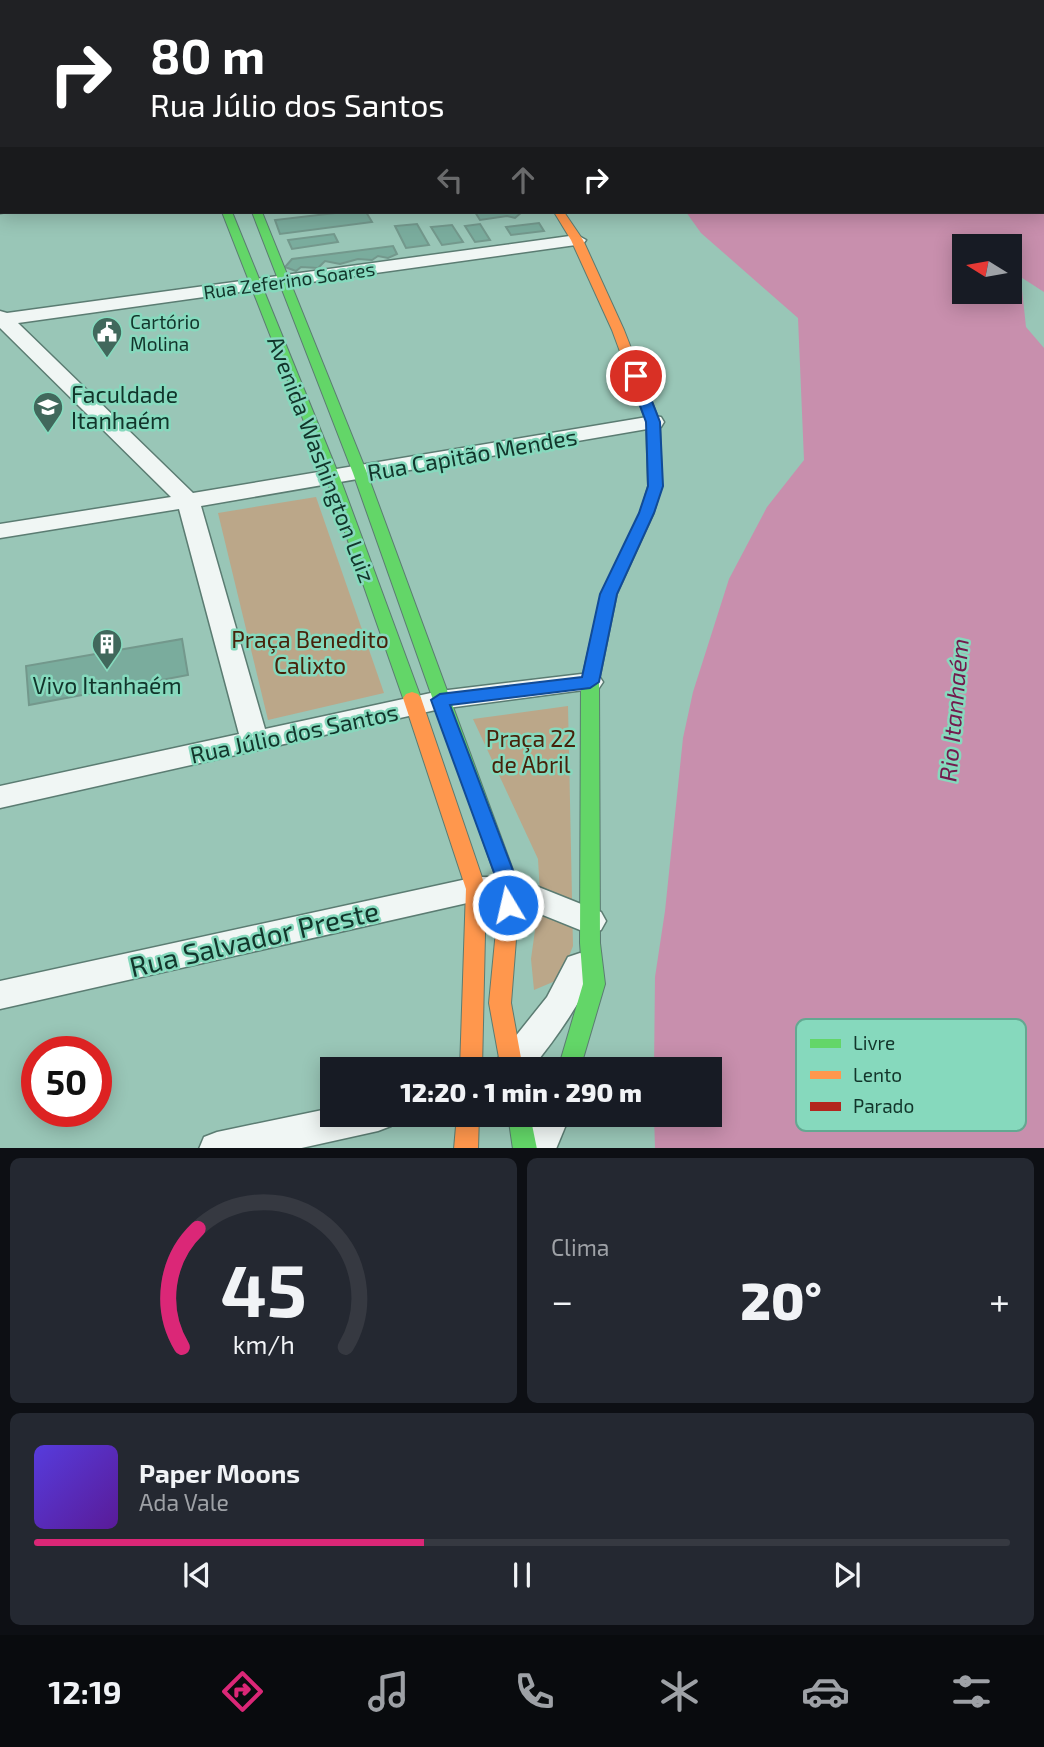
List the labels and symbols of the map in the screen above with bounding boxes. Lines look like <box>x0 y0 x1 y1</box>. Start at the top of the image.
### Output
north arrow <box>952 234 1022 304</box>
street label: Rua Zeferino Soares <box>202 257 376 303</box>
place label: Cartório Molina <box>130 310 200 355</box>
public building icon: Cartório Molina <box>90 315 124 359</box>
street label: Avenida Washington Luiz <box>262 332 382 586</box>
pin <box>606 346 666 406</box>
place label: Faculdade Itanhaém <box>71 380 178 434</box>
school or university icon: Faculdade Itanhaém <box>31 390 65 434</box>
street label: Rua Capitão Mendes <box>365 422 579 486</box>
park label: Praça Benedito Calixto <box>231 625 389 679</box>
building icon: Vivo Itanhaém <box>90 627 124 671</box>
water label: Rio Itanhaém <box>932 637 974 783</box>
place label: Vivo Itanhaém <box>32 671 182 699</box>
street label: Rua Júlio dos Santos <box>188 697 400 769</box>
park label: Praça 22 de Abril <box>486 724 576 778</box>
position arrow <box>471 868 545 942</box>
street label: Rua Salvador Preste <box>126 893 382 983</box>
legend <box>796 1019 1026 1131</box>
text: Livre <box>853 1031 895 1054</box>
speed limit sign: 50 <box>21 1036 112 1127</box>
text: Lento <box>853 1063 902 1086</box>
text: Parado <box>853 1094 914 1117</box>

